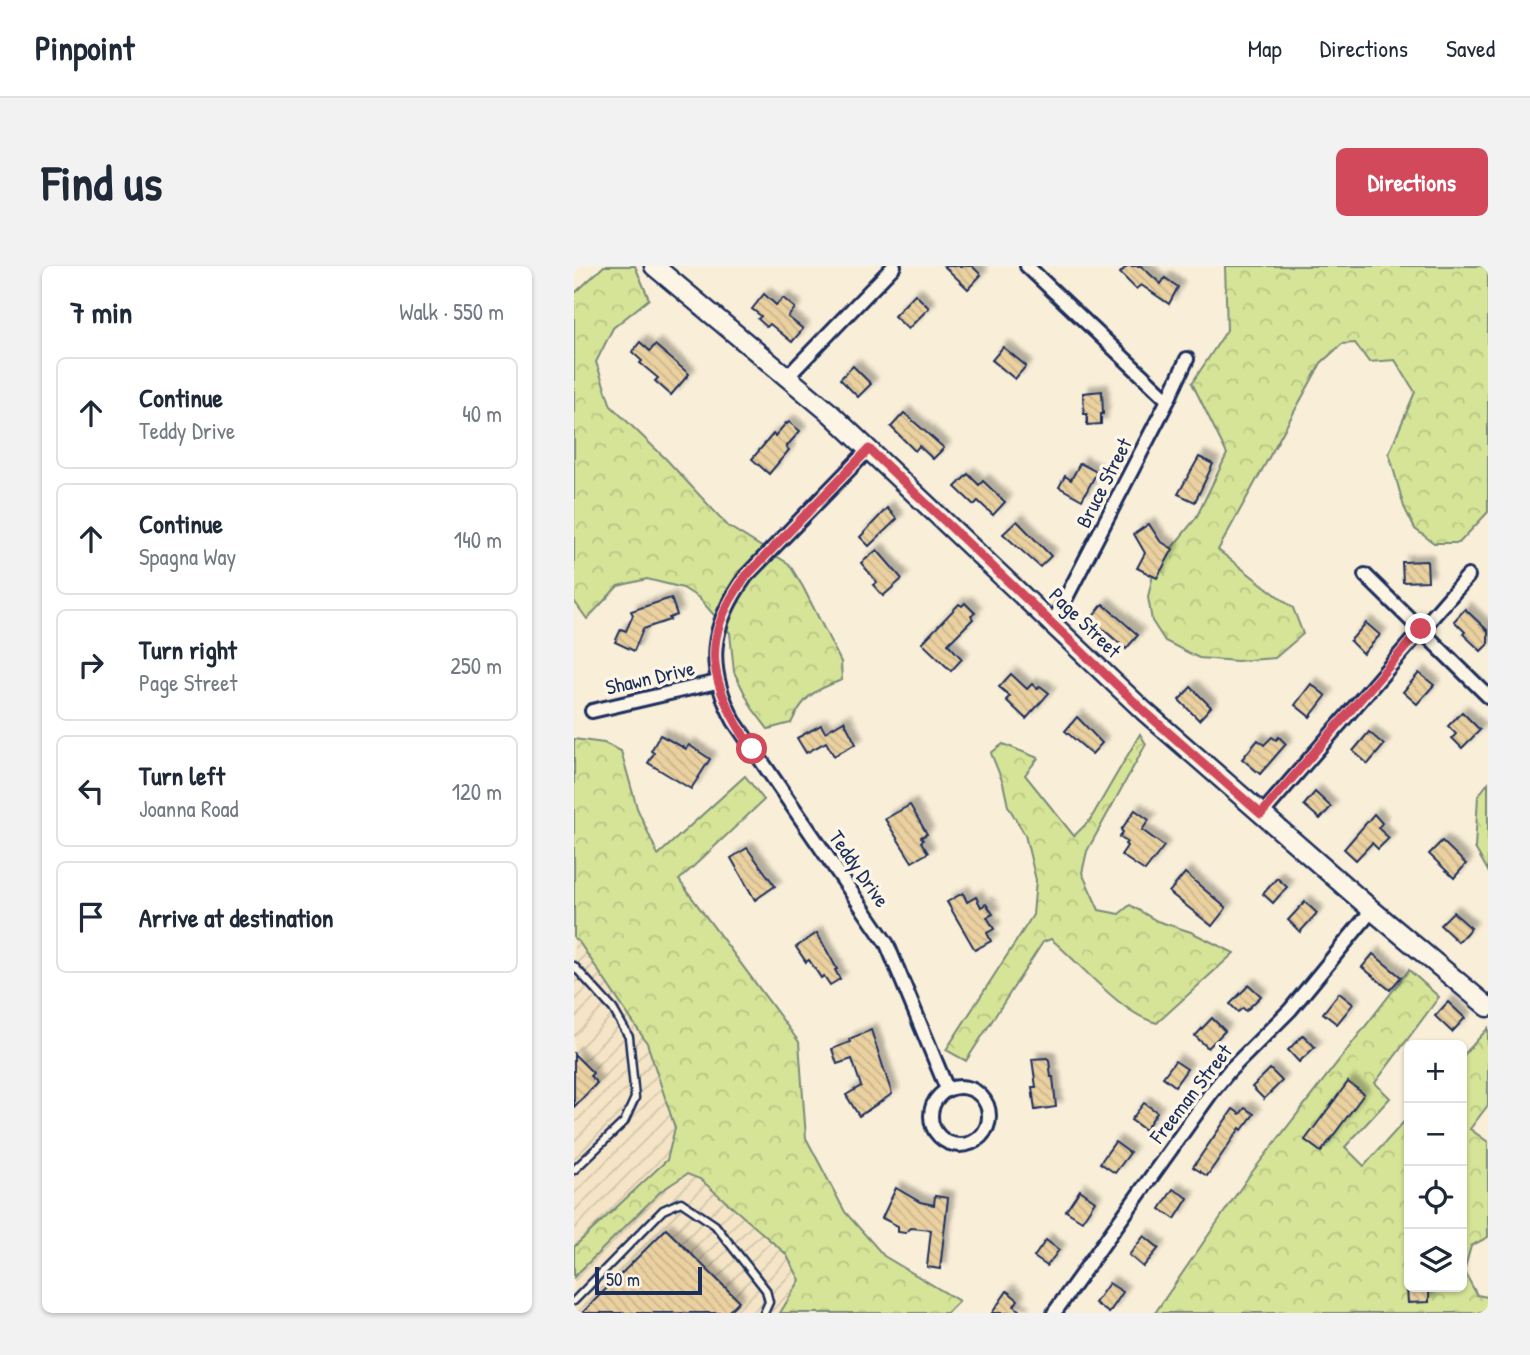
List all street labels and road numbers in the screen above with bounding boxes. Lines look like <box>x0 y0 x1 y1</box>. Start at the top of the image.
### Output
street label: Bruce Street <box>1069 432 1139 533</box>
street label: Page Street <box>1043 581 1128 665</box>
street label: Shawn Drive <box>603 653 697 702</box>
street label: Teddy Drive <box>822 824 896 913</box>
street label: Freeman Street <box>1142 1038 1239 1150</box>

